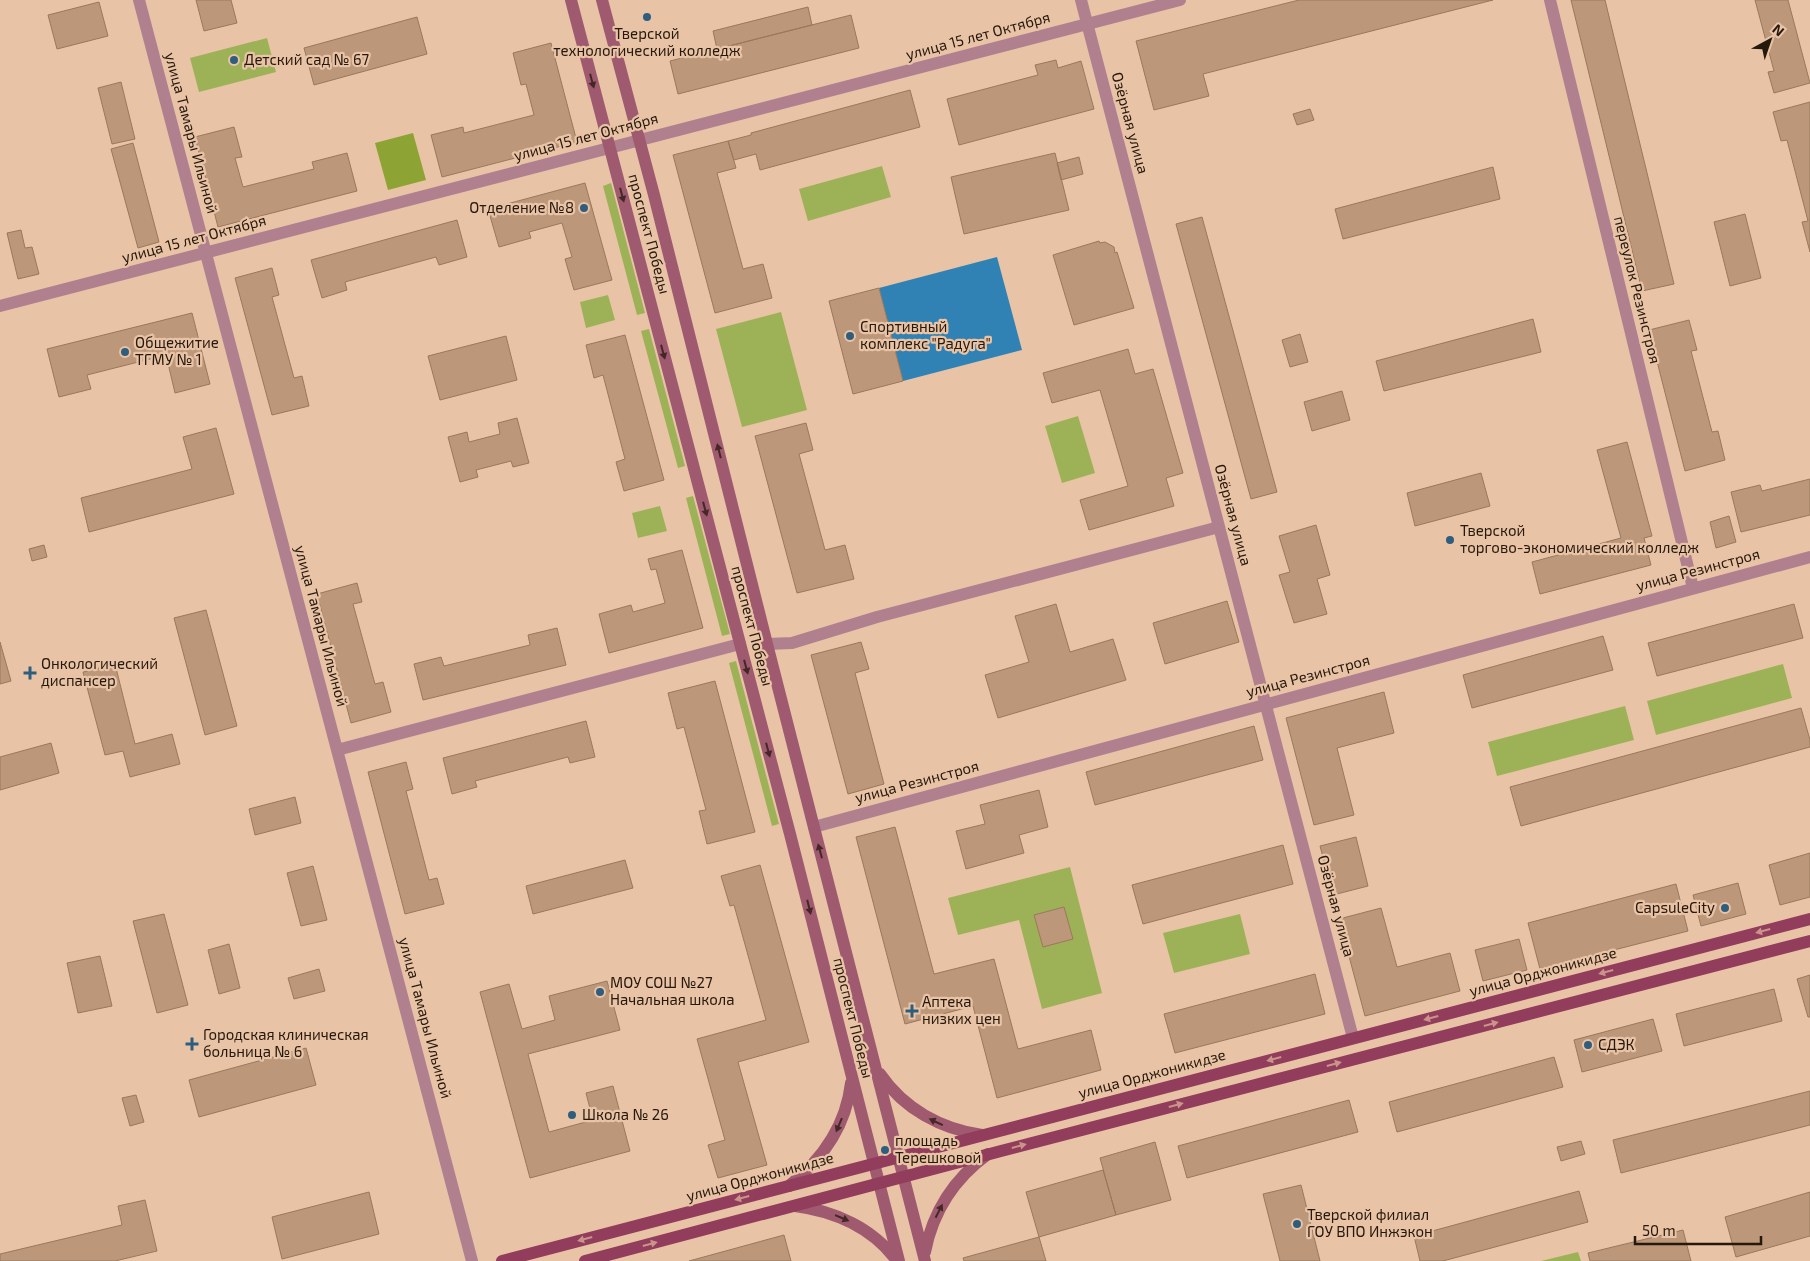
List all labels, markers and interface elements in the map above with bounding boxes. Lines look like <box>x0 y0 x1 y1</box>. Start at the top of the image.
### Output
street label: улица 15 лет Октября <box>904 7 1052 64</box>
marker: Тверской технологический колледж <box>641 11 653 23</box>
north arrow <box>1745 15 1795 65</box>
text: N <box>1769 20 1788 39</box>
place label: Тверской технологический колледж <box>553 24 741 59</box>
street label: улица Тамары Ильиной <box>161 50 222 216</box>
place label: Детский сад № 67 <box>244 50 370 68</box>
marker: Детский сад № 67 <box>228 54 240 66</box>
street label: Озёрная улица <box>1108 70 1153 176</box>
one-way arrow <box>588 73 596 89</box>
street label: улица 15 лет Октября <box>512 108 660 165</box>
street label: проспект Победы <box>625 172 675 296</box>
one-way arrow <box>618 188 626 203</box>
place label: Отделение №8 <box>469 198 574 216</box>
marker: Отделение №8 <box>578 202 590 214</box>
street label: улица 15 лет Октября <box>120 210 268 267</box>
street label: переулок Резинстроя <box>1610 214 1665 366</box>
place label: Спортивный комплекс "Радуга" <box>860 317 991 353</box>
marker: Спортивный комплекс "Радуга" <box>844 330 856 342</box>
place label: Общежитие ТГМУ № 1 <box>135 333 219 368</box>
one-way arrow <box>660 345 668 360</box>
marker: Общежитие ТГМУ № 1 <box>119 346 131 358</box>
one-way arrow <box>714 443 722 458</box>
street label: Озёрная улица <box>1211 462 1256 568</box>
one-way arrow <box>701 502 709 517</box>
place label: Тверской торгово-экономический колледж <box>1460 521 1699 556</box>
marker: Тверской торгово-экономический колледж <box>1444 534 1456 546</box>
street label: улица Тамары Ильиной <box>291 543 352 709</box>
street label: улица Резинстроя <box>1634 544 1762 595</box>
street label: проспект Победы <box>728 564 778 688</box>
street label: улица Резинстроя <box>1244 650 1372 701</box>
place label: Онкологический диспансер <box>41 654 158 689</box>
one-way arrow <box>742 659 750 674</box>
marker: Онкологический диспансер <box>23 666 37 680</box>
one-way arrow <box>764 742 772 757</box>
street label: улица Резинстроя <box>853 756 981 807</box>
one-way arrow <box>816 844 824 859</box>
street label: Озёрная улица <box>1314 853 1359 959</box>
place label: CapsuleCity <box>1635 898 1715 916</box>
one-way arrow <box>805 900 813 915</box>
marker: CapsuleCity <box>1719 902 1731 914</box>
one-way arrow <box>1755 928 1770 936</box>
street label: улица Тамары Ильиной <box>395 935 456 1101</box>
street label: улица Орджоникидзе <box>1467 943 1619 1000</box>
street label: проспект Победы <box>830 956 878 1080</box>
one-way arrow <box>1598 969 1613 977</box>
place label: МОУ СОШ №27 Начальная школа <box>610 973 734 1008</box>
marker: МОУ СОШ №27 Начальная школа <box>594 986 606 998</box>
place label: Аптека низких цен <box>922 992 1001 1027</box>
marker: Аптека низких цен <box>906 1005 918 1017</box>
one-way arrow <box>1424 1014 1439 1022</box>
one-way arrow <box>1483 1019 1498 1027</box>
place label: Городская клиническая больница № 6 <box>203 1025 369 1060</box>
place label: СДЭК <box>1598 1035 1635 1053</box>
marker: Городская клиническая больница № 6 <box>185 1037 199 1051</box>
marker: СДЭК <box>1582 1039 1594 1051</box>
street label: улица Орджоникидзе <box>1076 1045 1228 1102</box>
one-way arrow <box>1267 1055 1282 1063</box>
one-way arrow <box>1326 1060 1341 1068</box>
one-way arrow <box>1169 1101 1184 1109</box>
place label: Школа № 26 <box>582 1105 669 1123</box>
marker: Школа № 26 <box>566 1109 578 1121</box>
one-way arrow <box>929 1117 943 1125</box>
one-way arrow <box>835 1118 843 1132</box>
place label: площадь Терешковой <box>895 1131 981 1166</box>
one-way arrow <box>1011 1142 1027 1150</box>
marker: площадь Терешковой <box>879 1144 891 1156</box>
street label: улица Орджоникидзе <box>684 1148 836 1205</box>
one-way arrow <box>734 1194 749 1202</box>
one-way arrow <box>935 1203 943 1218</box>
place label: Тверской филиал ГОУ ВПО Инжэкон <box>1307 1205 1433 1240</box>
one-way arrow <box>835 1214 849 1222</box>
scale bar <box>1635 1214 1761 1246</box>
marker: Тверской филиал ГОУ ВПО Инжэкон <box>1291 1218 1303 1230</box>
text: 50 m <box>1642 1221 1676 1239</box>
one-way arrow <box>577 1235 592 1243</box>
one-way arrow <box>642 1240 657 1248</box>

